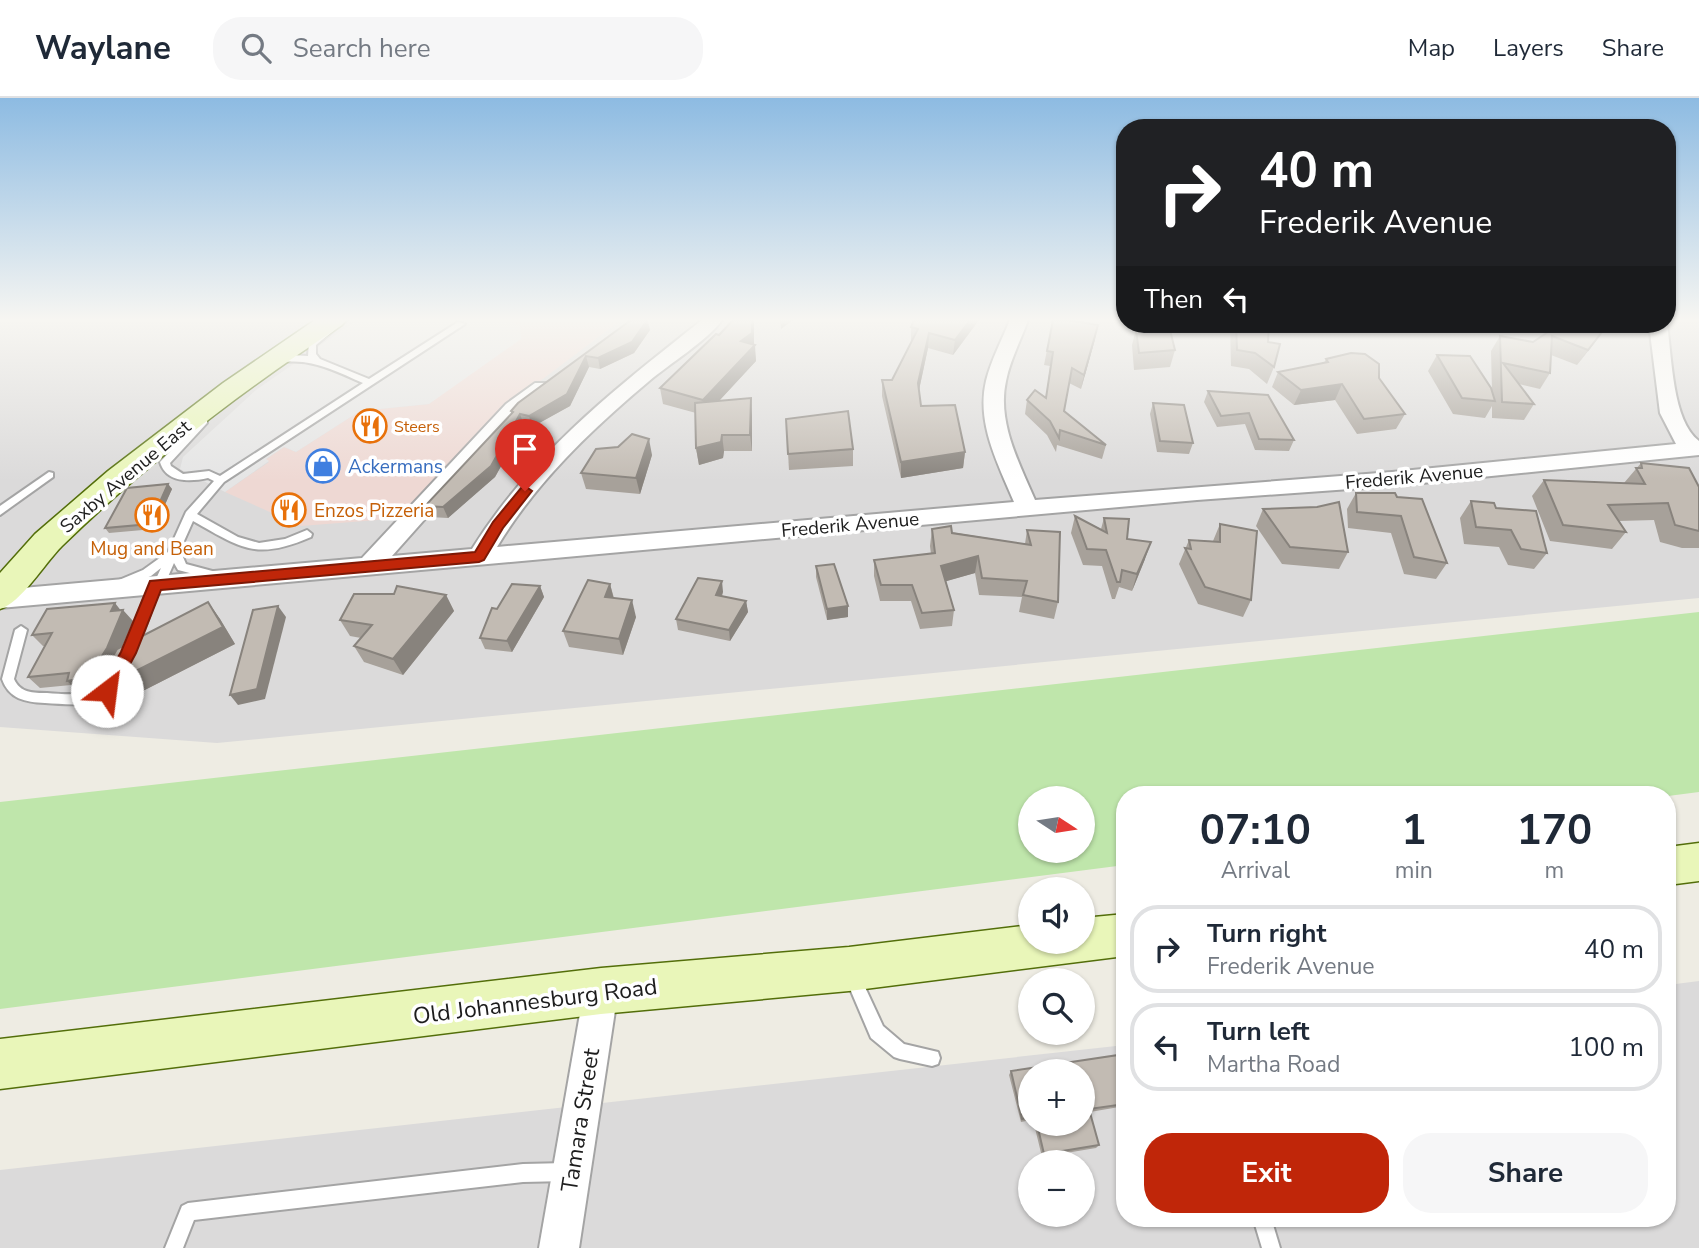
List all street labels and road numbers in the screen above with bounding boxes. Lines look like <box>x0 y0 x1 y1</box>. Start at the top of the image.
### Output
street label: Saxby Avenue East <box>55 414 197 539</box>
street label: Frederik Avenue <box>1344 458 1484 496</box>
street label: Frederik Avenue <box>780 506 920 544</box>
street label: Old Johannesburg Road <box>411 971 659 1032</box>
street label: Tamara Street <box>554 1045 607 1194</box>

